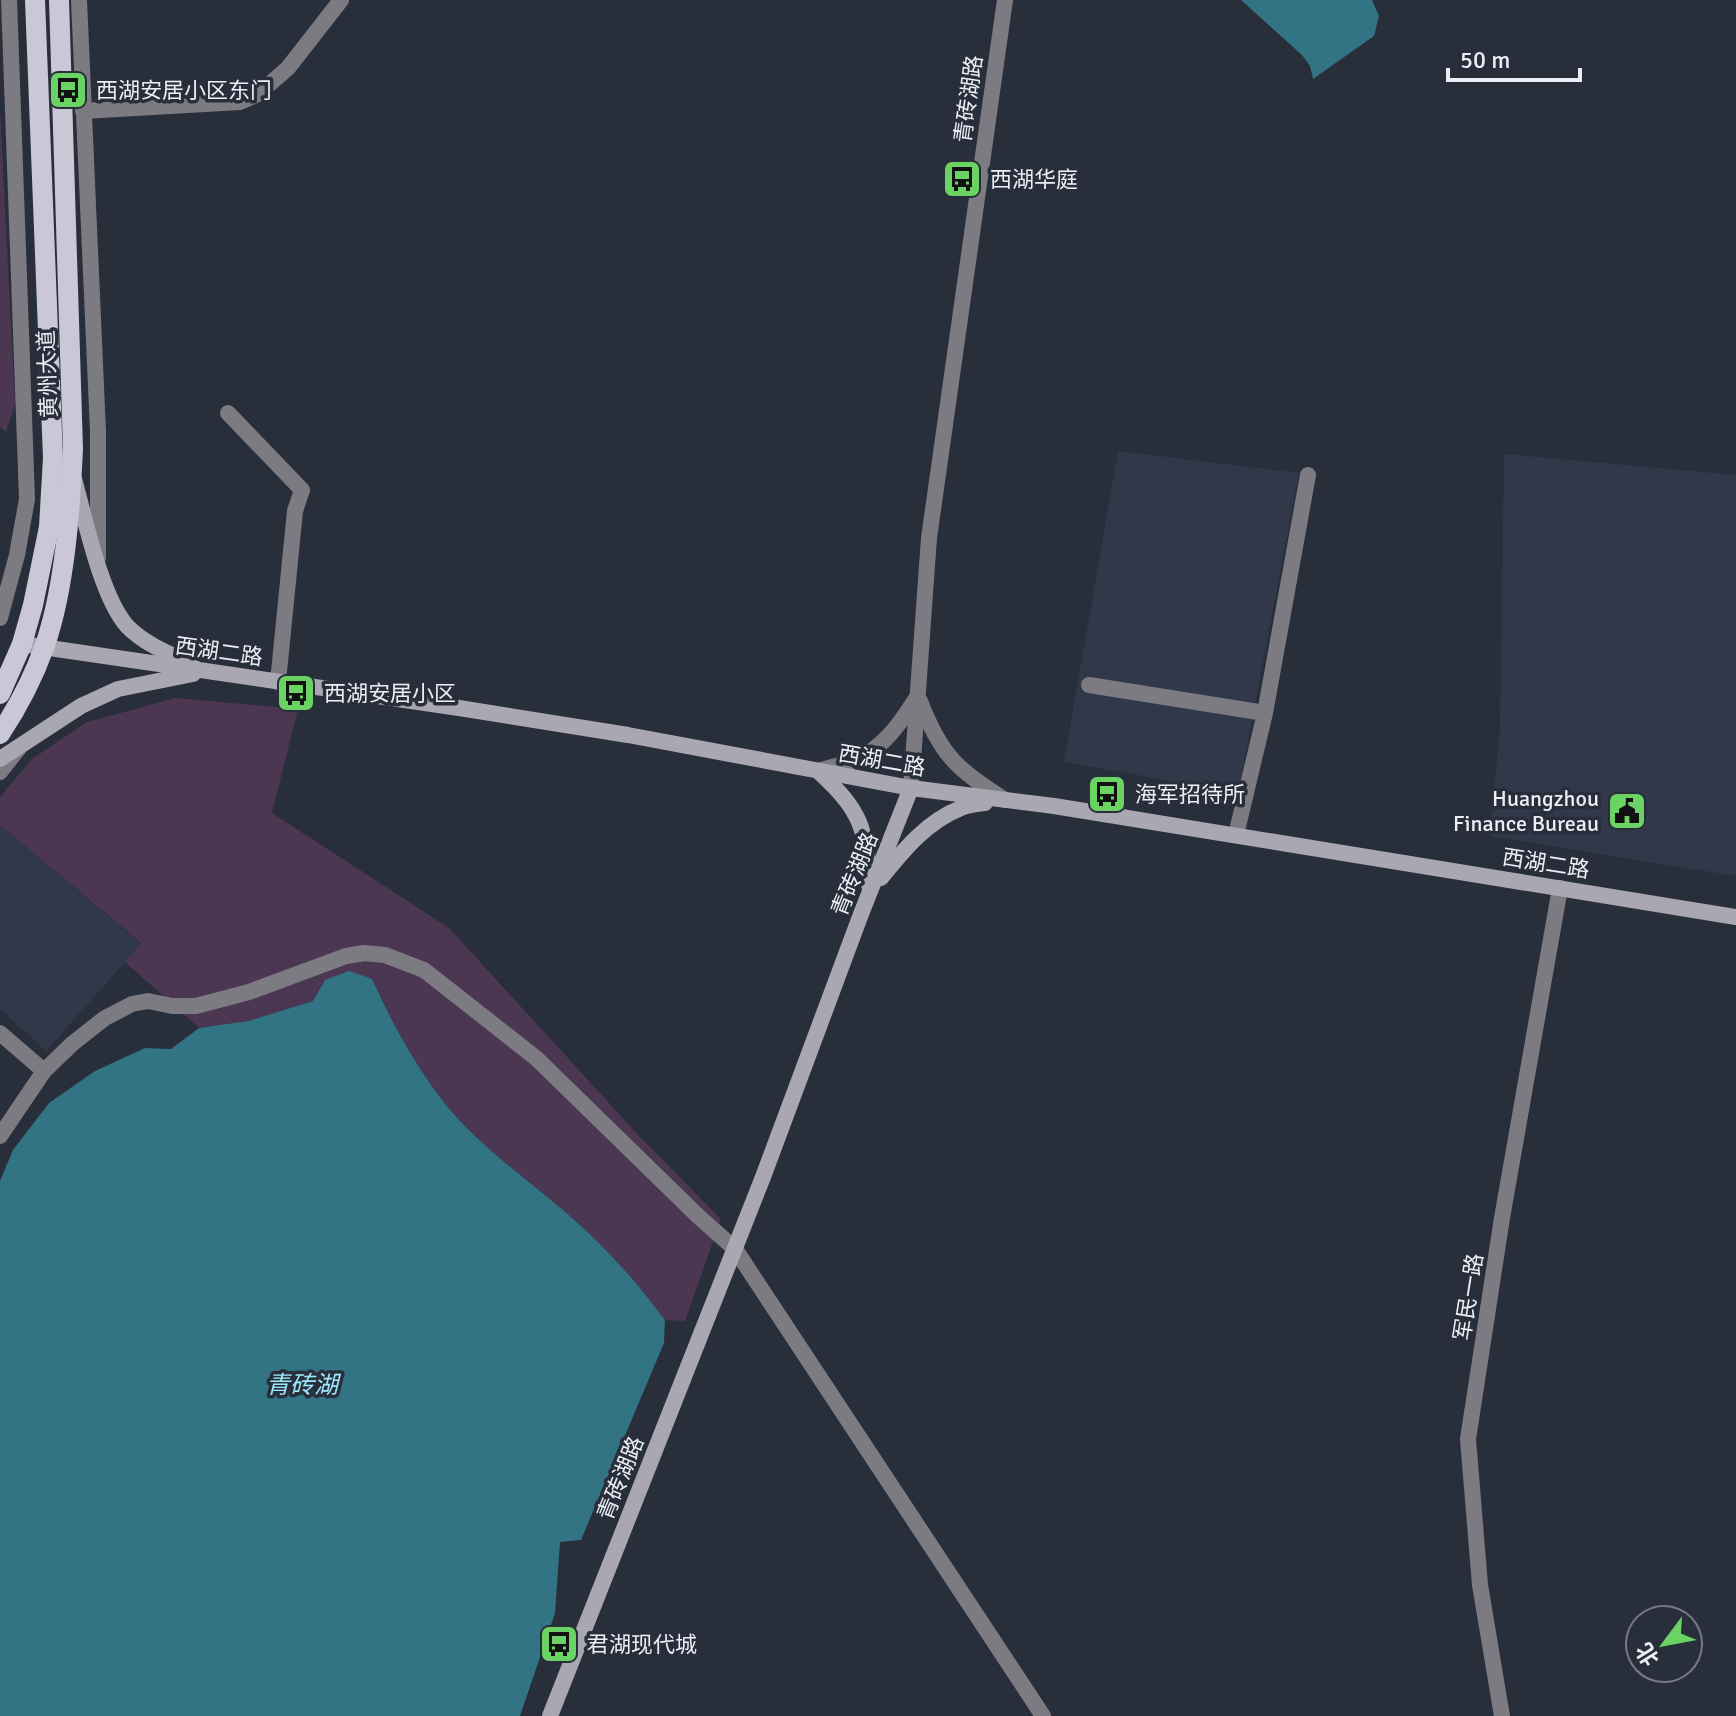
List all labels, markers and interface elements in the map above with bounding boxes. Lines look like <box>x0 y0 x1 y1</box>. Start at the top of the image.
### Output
scale bar <box>1448 32 1580 82</box>
text: 50 m <box>1460 45 1510 75</box>
street label: 青砖湖路 <box>949 54 988 145</box>
bus stop icon: 西湖安居小区东门 <box>47 69 89 111</box>
place label: 西湖安居小区东门 <box>96 77 272 104</box>
bus stop icon: 西湖华庭 <box>941 158 983 200</box>
place label: 西湖华庭 <box>990 166 1078 193</box>
street label: 黄州大道 <box>32 330 63 418</box>
street label: 西湖二路 <box>173 632 264 671</box>
bus stop icon: 西湖安居小区 <box>275 672 317 714</box>
place label: 西湖安居小区 <box>324 680 456 707</box>
street label: 西湖二路 <box>836 740 928 781</box>
bus stop icon: 海军招待所 <box>1086 773 1128 815</box>
place label: 海军招待所 <box>1135 781 1245 808</box>
place label: Huangzhou Finance Bureau <box>1453 785 1599 837</box>
public building icon: Huangzhou Finance Bureau <box>1606 790 1648 832</box>
street label: 青砖湖路 <box>825 828 883 920</box>
street label: 西湖二路 <box>1500 843 1591 884</box>
street label: 军民一路 <box>1448 1252 1489 1343</box>
water label: 青砖湖 <box>266 1370 342 1400</box>
street label: 青砖湖路 <box>591 1432 649 1524</box>
north arrow <box>1624 1604 1704 1684</box>
bus stop icon: 君湖现代城 <box>538 1623 580 1665</box>
place label: 君湖现代城 <box>587 1631 697 1658</box>
text: 北 <box>1630 1638 1665 1671</box>

